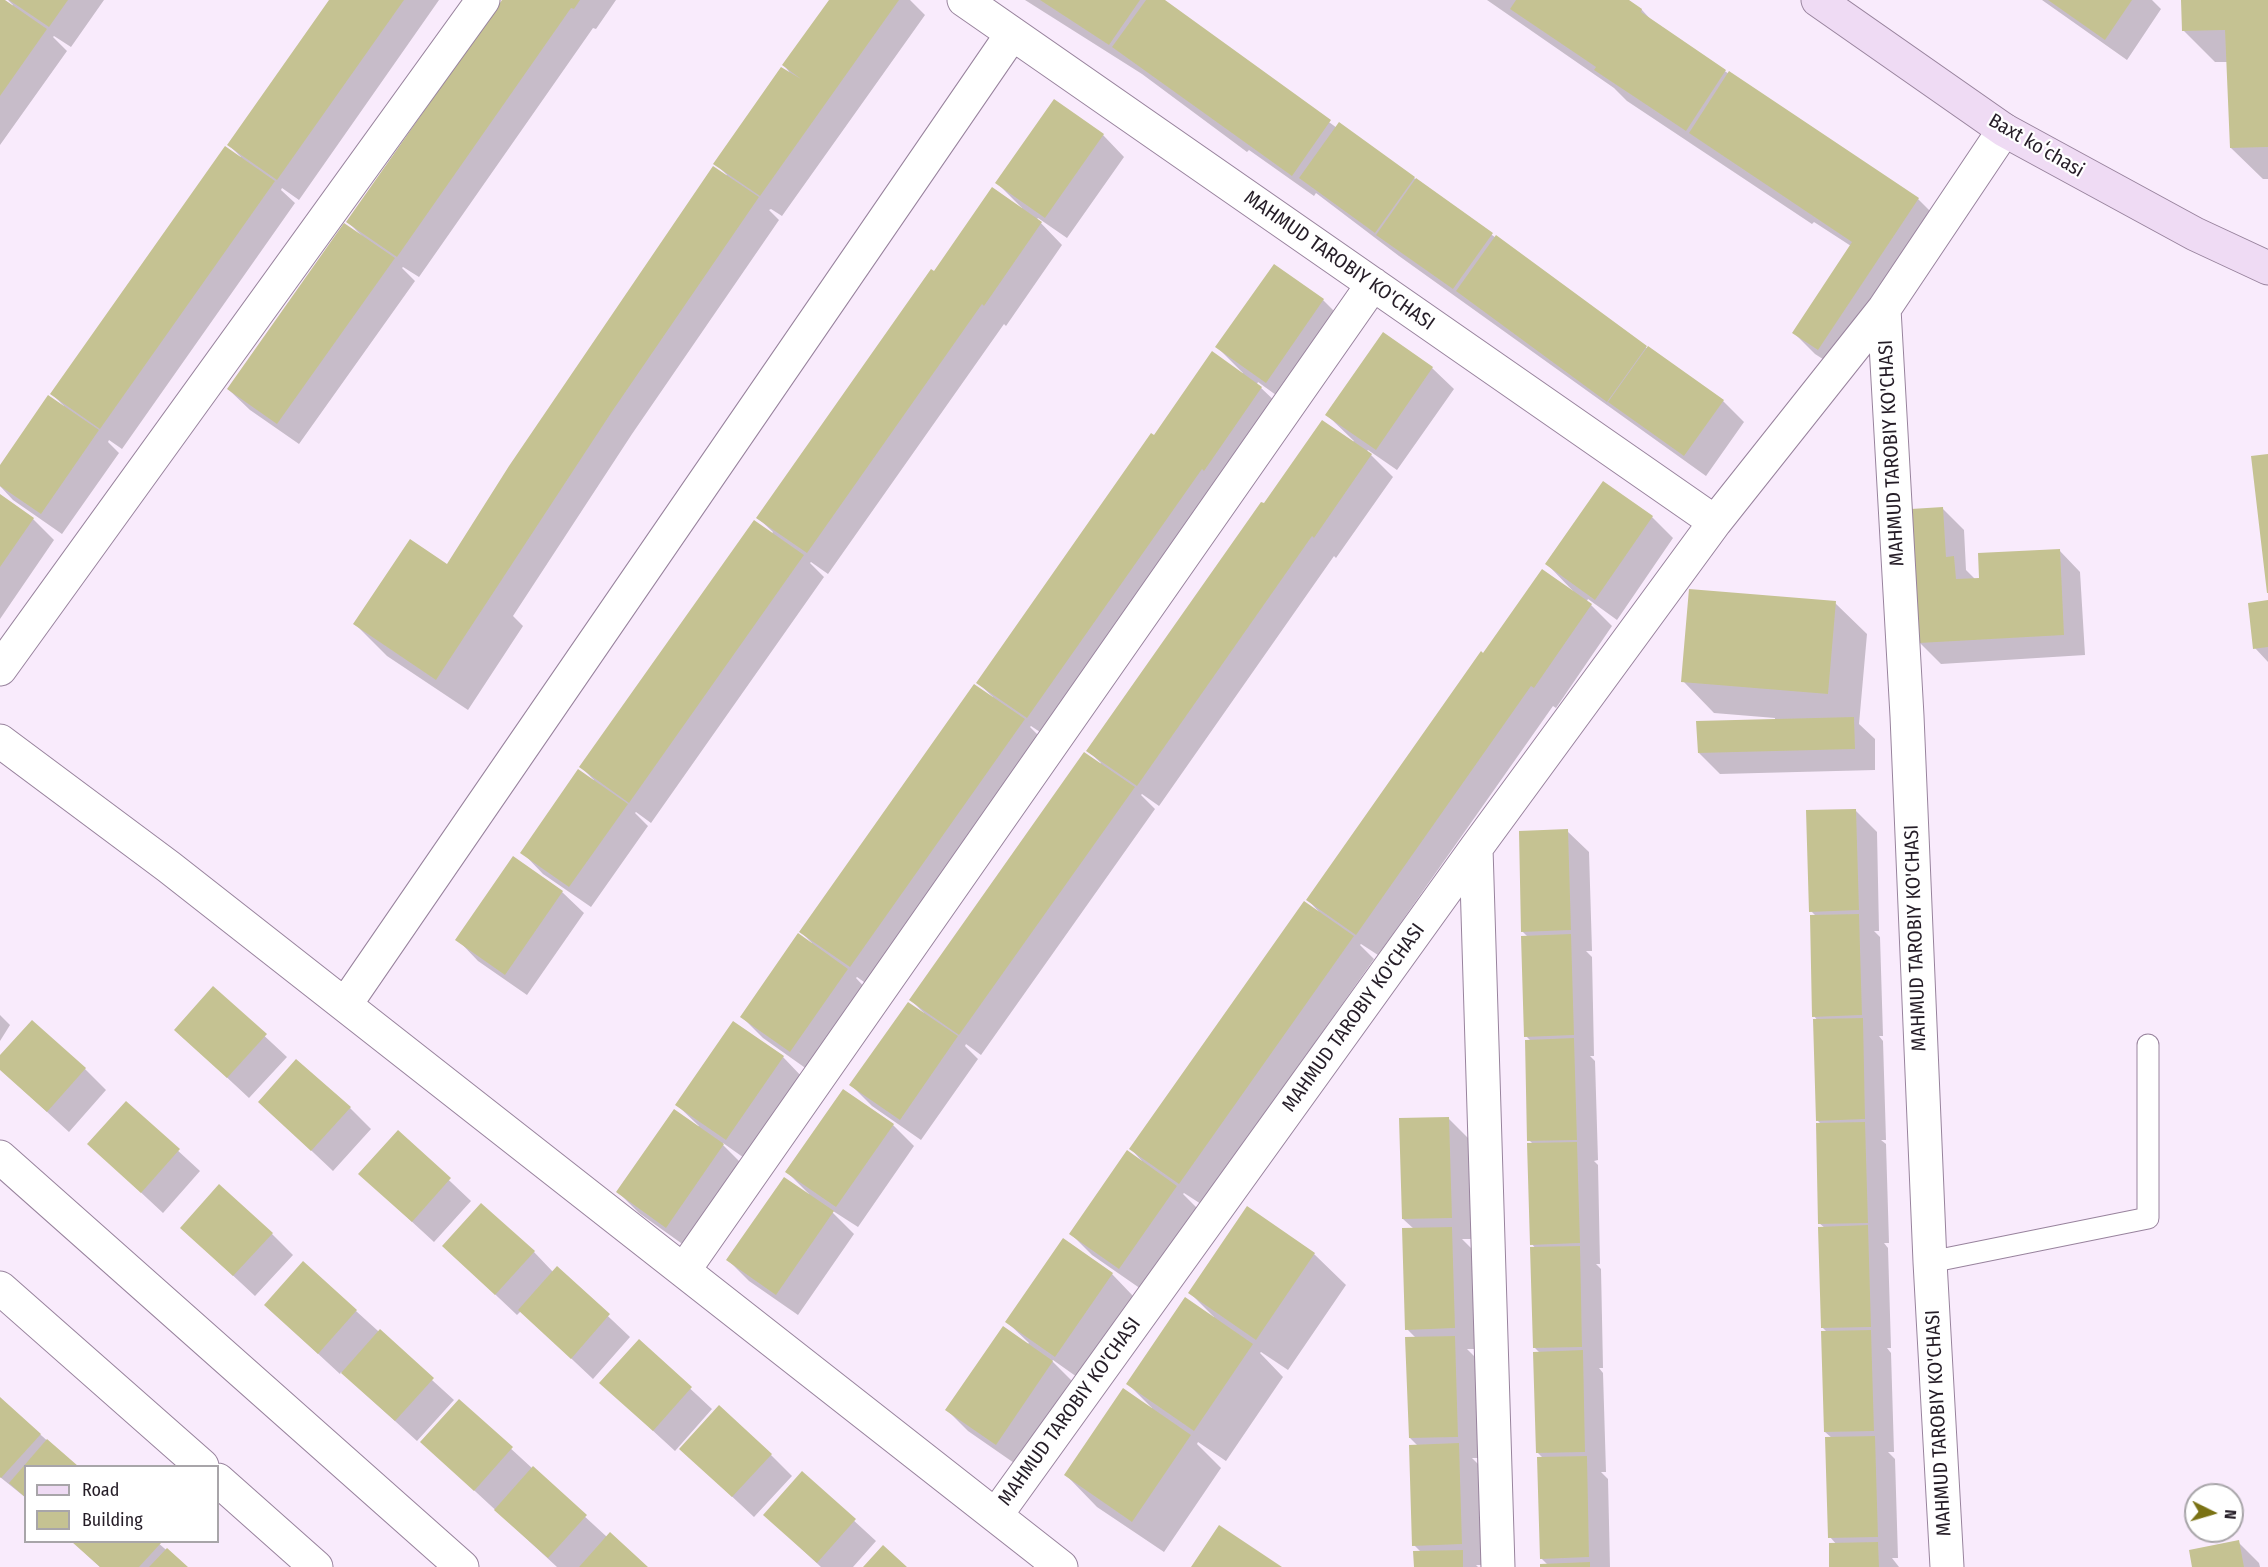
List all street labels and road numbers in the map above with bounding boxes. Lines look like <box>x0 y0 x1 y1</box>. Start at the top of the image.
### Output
street label: Baxt koʻchasi <box>1984 109 2088 183</box>
street label: MAHMUD TAROBIY KO'CHASI <box>1239 186 1439 336</box>
street label: MAHMUD TAROBIY KO'CHASI <box>1874 339 1910 567</box>
street label: MAHMUD TAROBIY KO'CHASI <box>1900 824 1932 1052</box>
street label: MAHMUD TAROBIY KO'CHASI <box>1278 919 1430 1117</box>
street label: MAHMUD TAROBIY KO'CHASI <box>1921 1309 1957 1537</box>
street label: MAHMUD TAROBIY KO'CHASI <box>994 1313 1146 1511</box>

